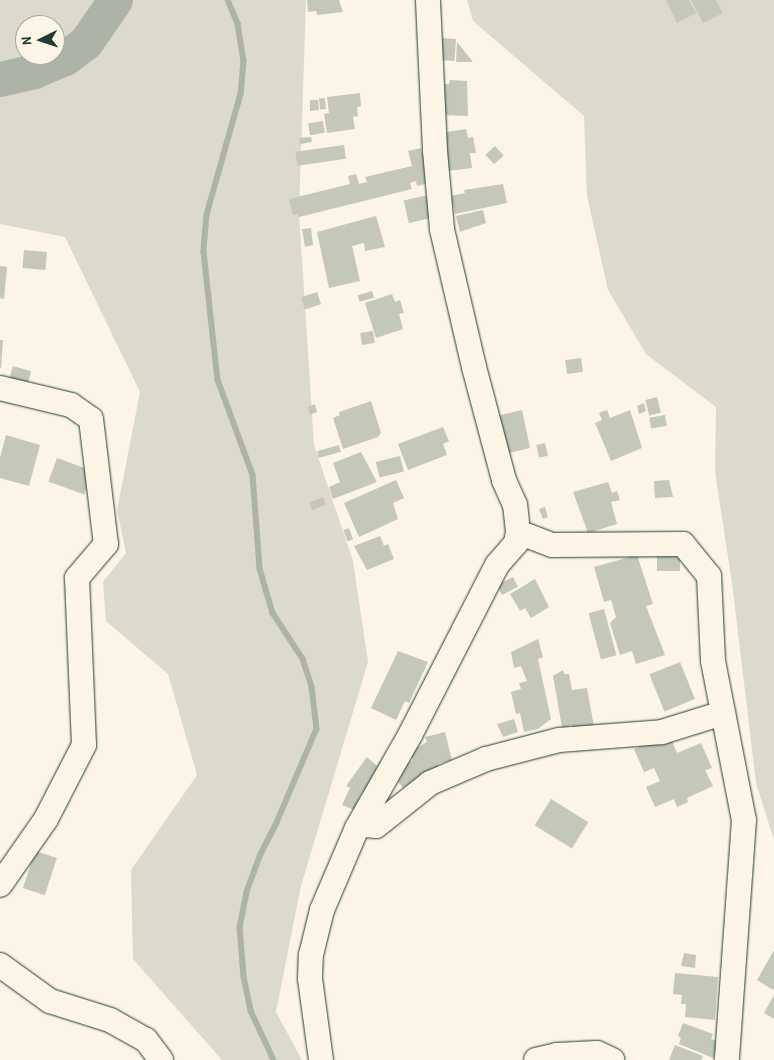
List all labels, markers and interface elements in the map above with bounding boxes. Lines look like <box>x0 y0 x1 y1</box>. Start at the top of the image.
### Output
north arrow <box>15 15 65 65</box>
text: N <box>16 37 35 45</box>

